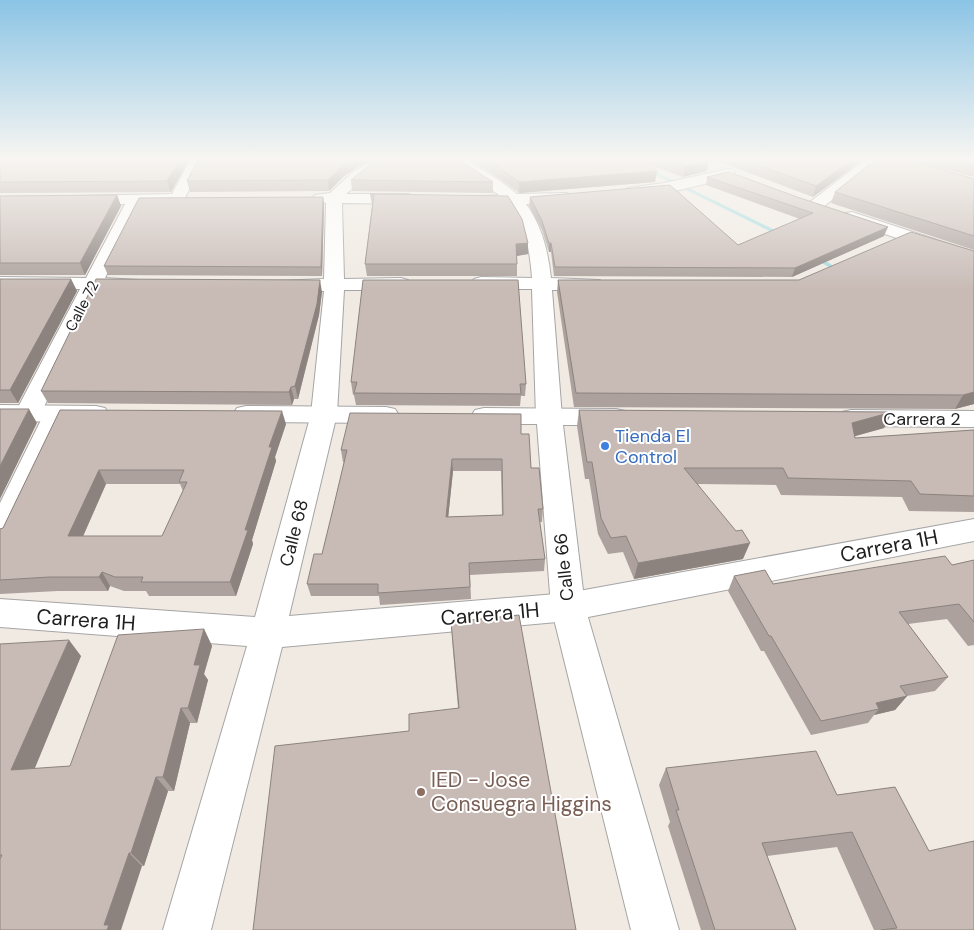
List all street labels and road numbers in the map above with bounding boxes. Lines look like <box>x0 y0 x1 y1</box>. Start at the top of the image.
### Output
street label: Calle 72 <box>61 277 103 335</box>
street label: Carrera 2 <box>883 407 961 431</box>
street label: Calle 68 <box>274 497 314 569</box>
street label: Carrera 1H <box>838 523 940 569</box>
street label: Calle 66 <box>548 532 580 602</box>
street label: Carrera 1H <box>439 596 541 632</box>
street label: Carrera 1H <box>36 603 136 637</box>

